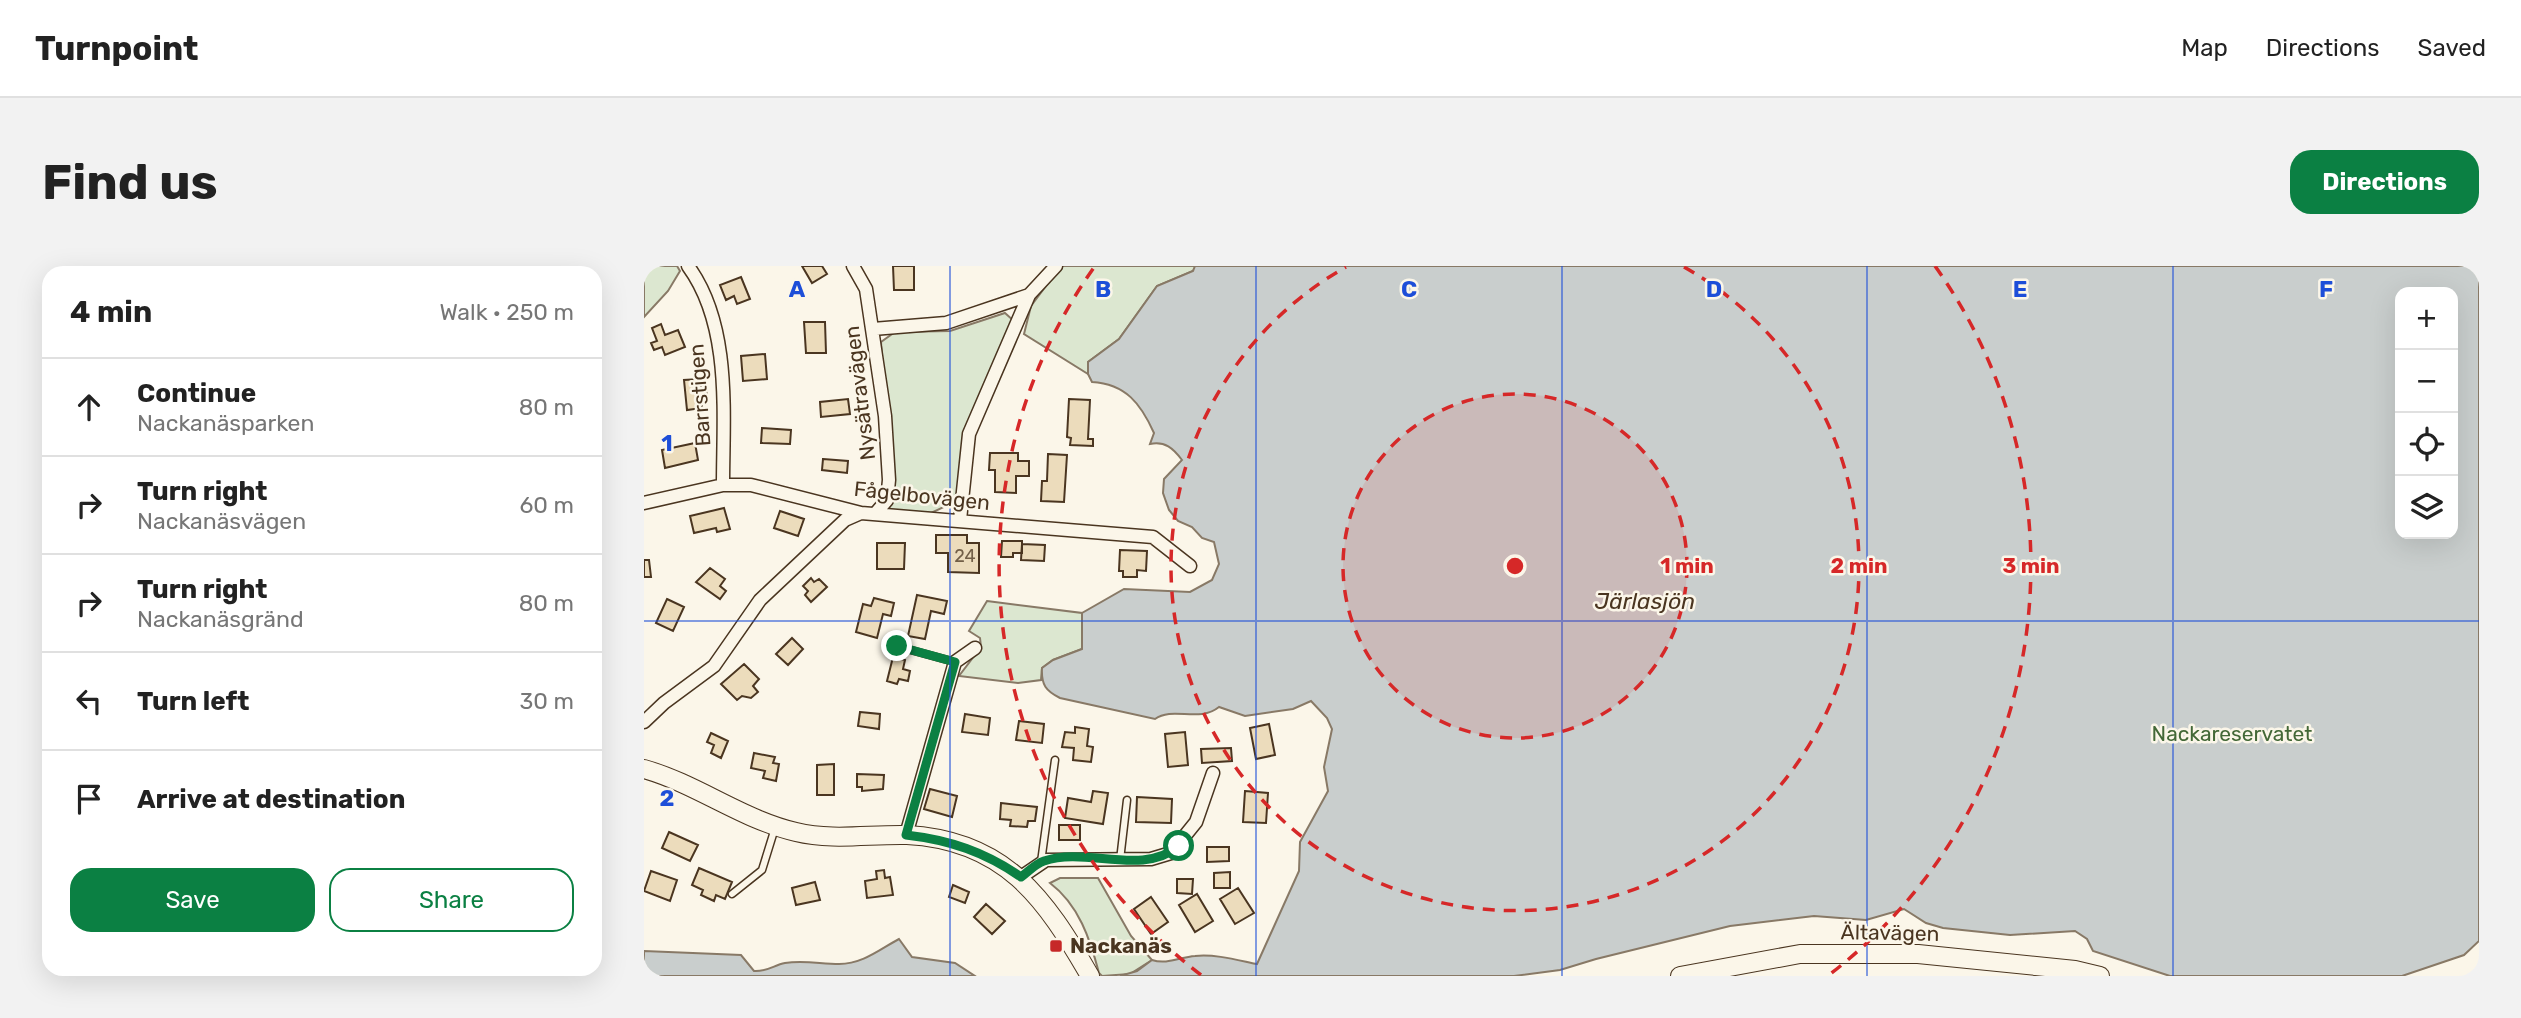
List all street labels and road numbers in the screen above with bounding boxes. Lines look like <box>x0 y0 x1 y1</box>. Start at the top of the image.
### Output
street label: Nysätravägen <box>839 324 880 462</box>
street label: Barrstigen <box>683 343 716 447</box>
street label: Fågelbovägen <box>853 476 991 515</box>
street label: Ältavägen <box>1841 919 1940 946</box>

